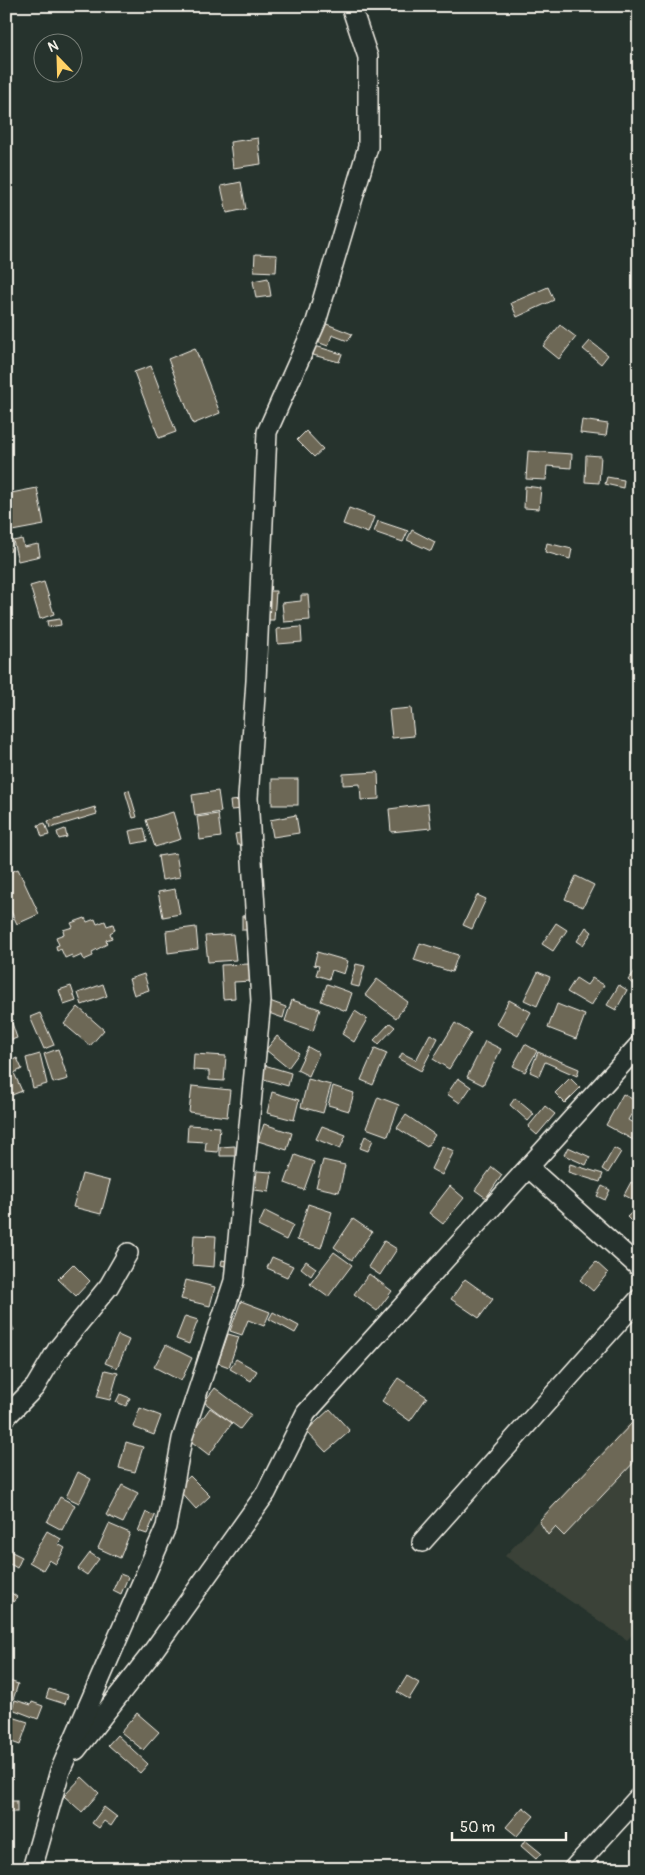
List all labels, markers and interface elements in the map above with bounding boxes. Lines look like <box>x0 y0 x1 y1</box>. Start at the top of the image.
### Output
north arrow <box>32 32 82 82</box>
text: N <box>45 37 61 56</box>
scale bar <box>452 1810 566 1842</box>
text: 50 m <box>460 1818 495 1837</box>

